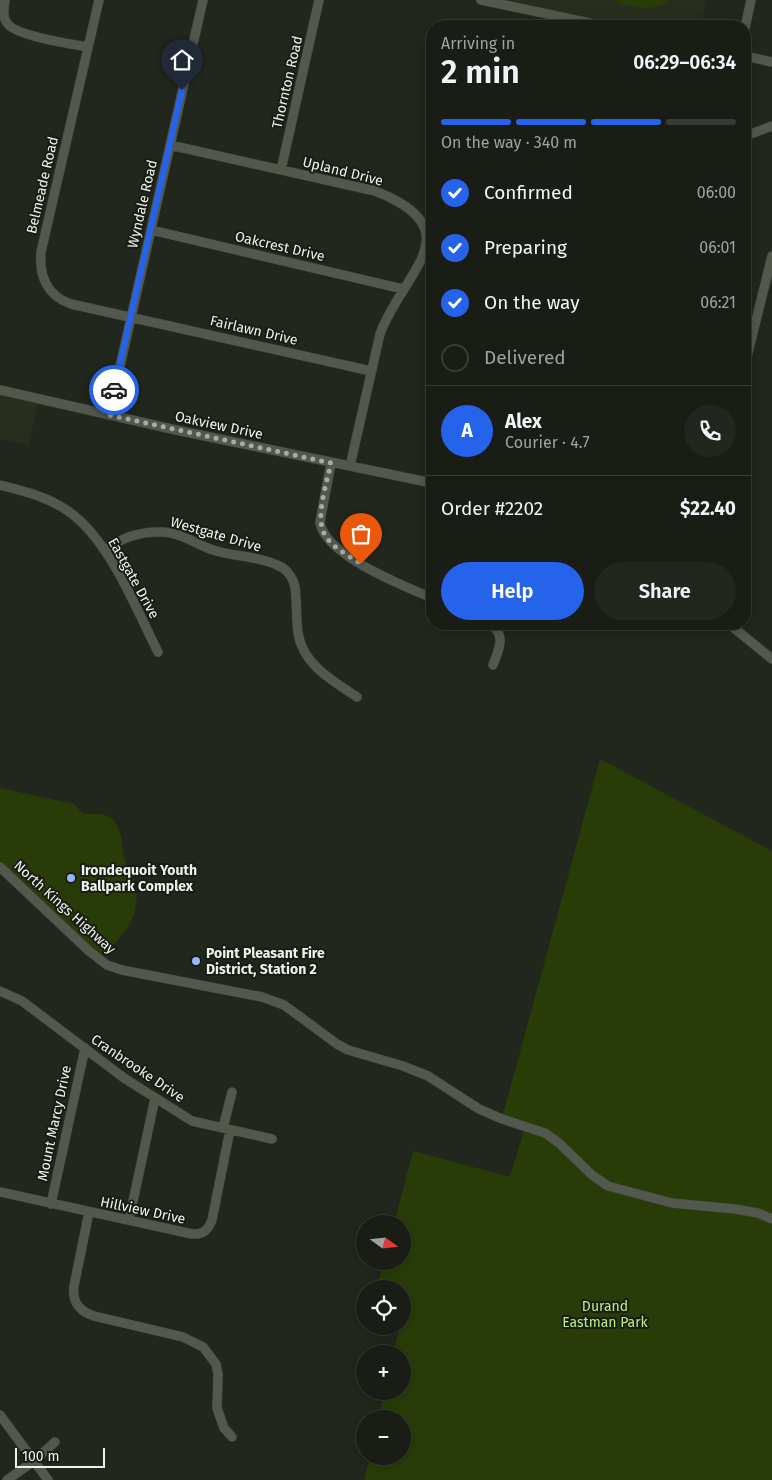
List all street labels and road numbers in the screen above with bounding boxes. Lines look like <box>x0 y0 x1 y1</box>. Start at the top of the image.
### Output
street label: Thornton Road <box>269 34 306 130</box>
street label: Belmeade Road <box>23 135 62 235</box>
street label: Upland Drive <box>301 153 385 190</box>
street label: Wyndale Road <box>124 158 161 250</box>
street label: Oakcrest Drive <box>233 228 326 265</box>
street label: Fairlawn Drive <box>208 312 299 349</box>
street label: Oakview Drive <box>173 408 264 443</box>
street label: Westgate Drive <box>168 513 263 556</box>
street label: Eastgate Drive <box>104 535 163 622</box>
street label: North Kings Highway <box>10 857 119 958</box>
street label: Cranbrooke Drive <box>88 1031 188 1106</box>
street label: Mount Marcy Drive <box>34 1064 75 1182</box>
street label: Hillview Drive <box>99 1193 187 1228</box>

